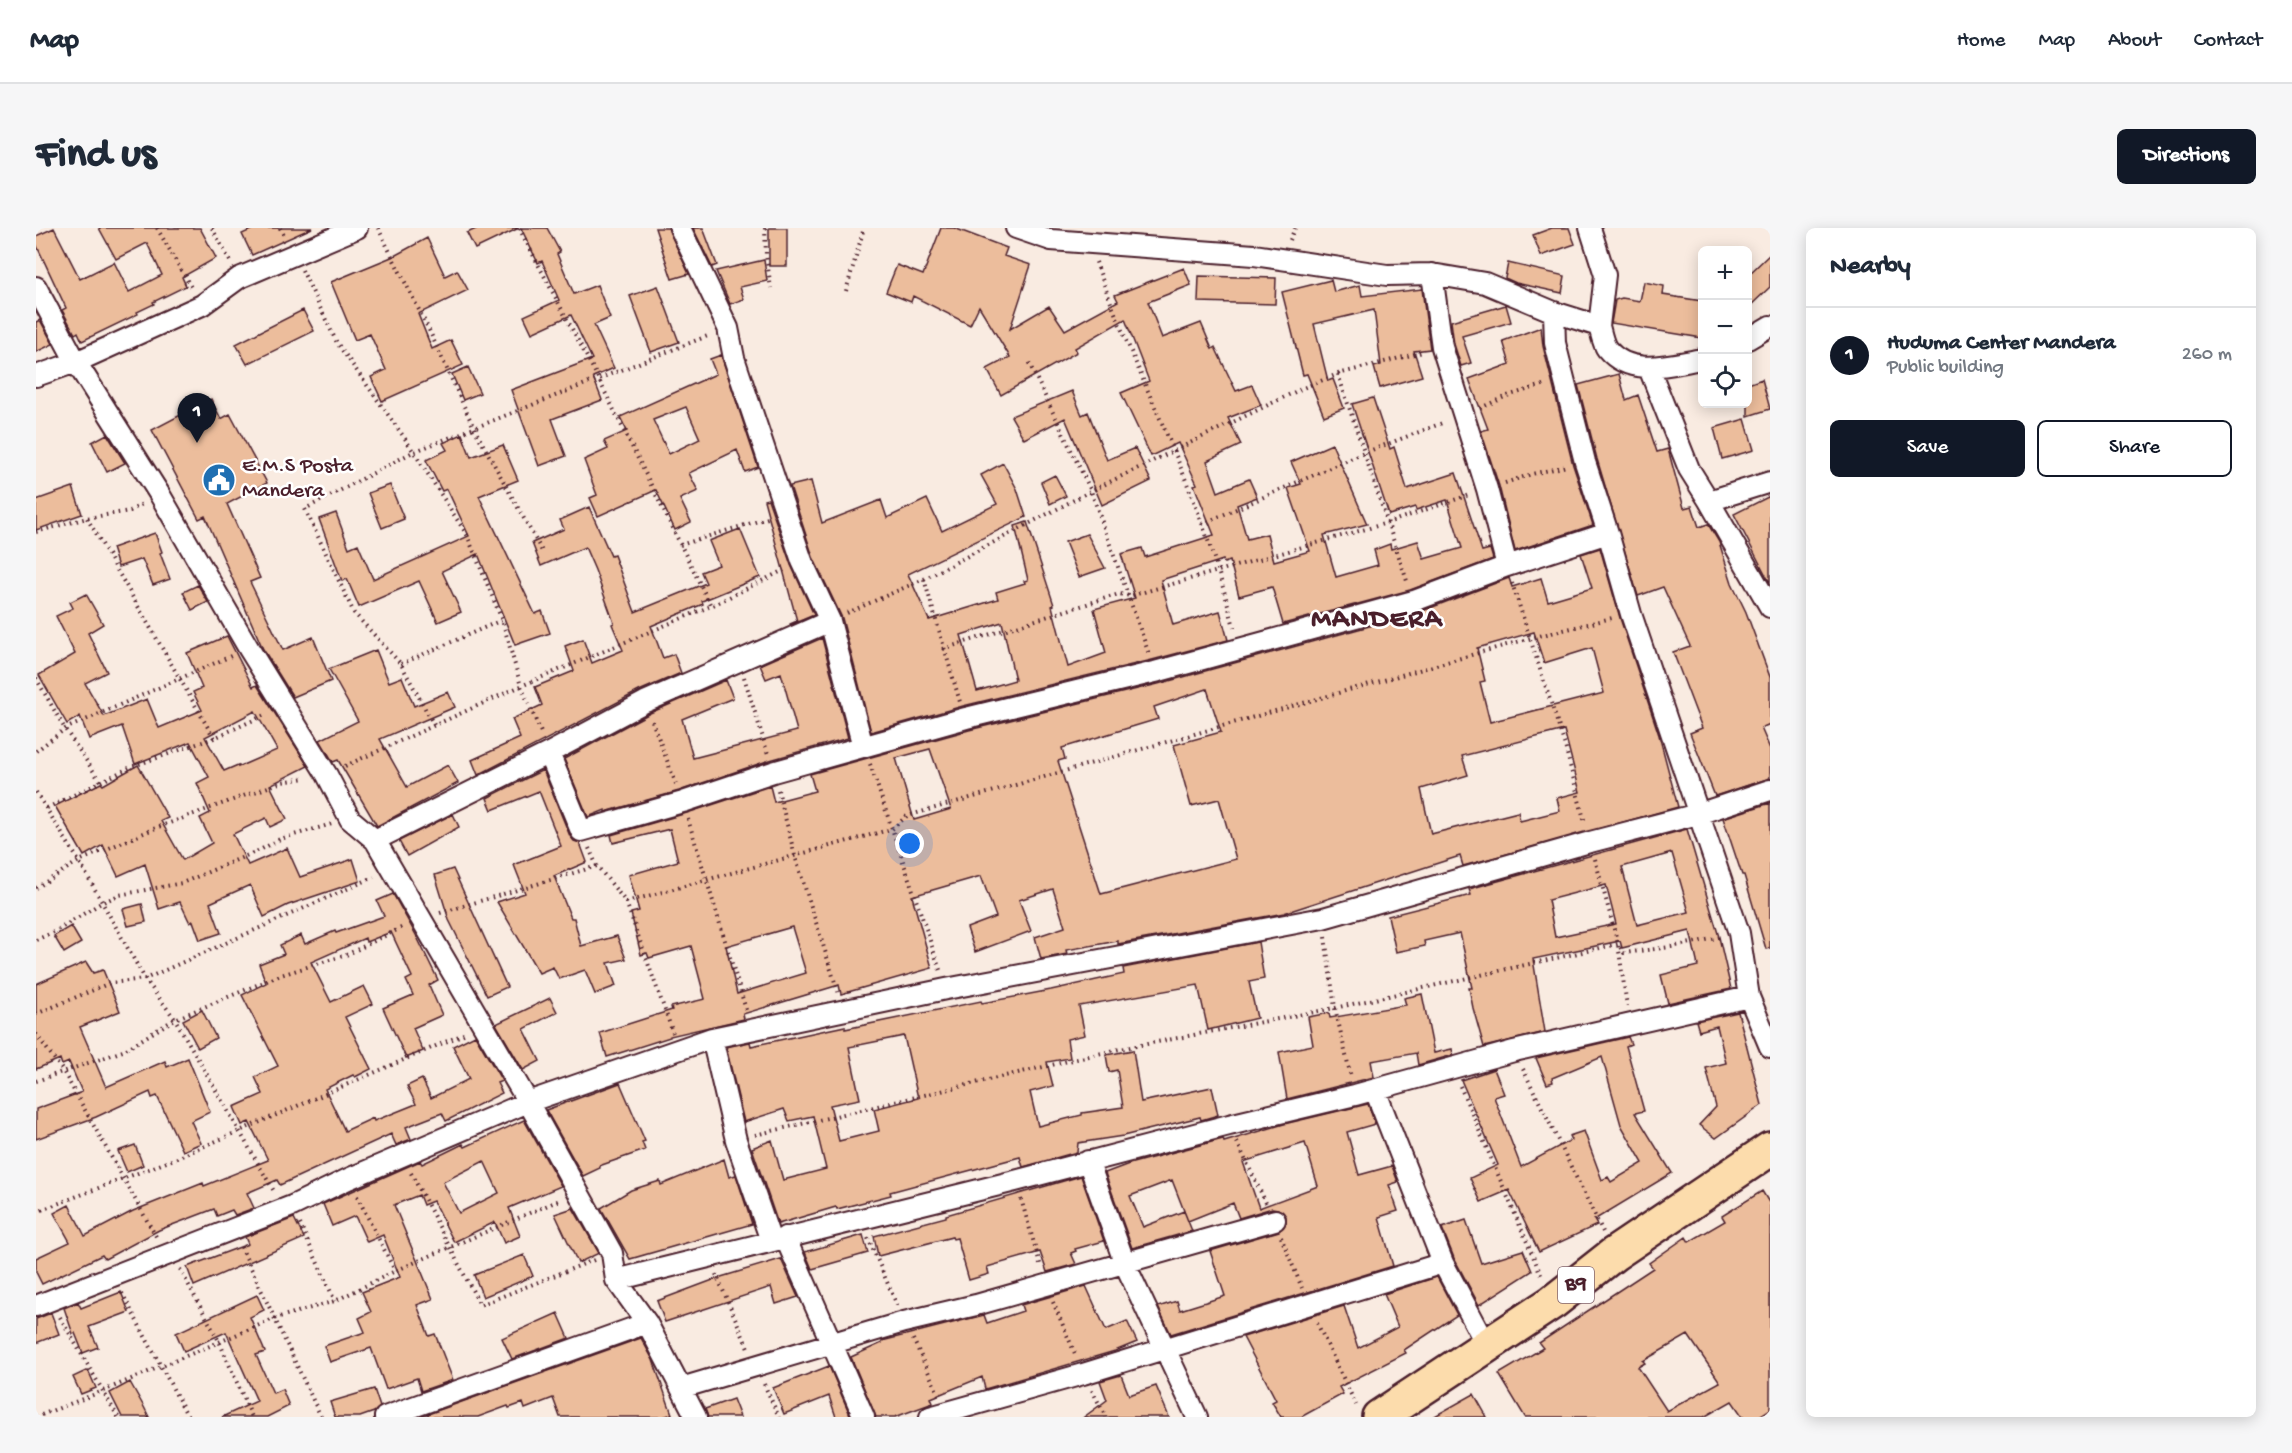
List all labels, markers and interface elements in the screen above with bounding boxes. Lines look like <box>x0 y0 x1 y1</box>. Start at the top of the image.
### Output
text: Map <box>30 25 79 58</box>
text: Home <box>1957 29 2005 54</box>
text: Map <box>2038 29 2075 54</box>
text: About <box>2108 29 2161 54</box>
text: Contact <box>2194 29 2262 54</box>
button: Directions <box>2117 129 2256 184</box>
text: Find us <box>36 132 156 181</box>
map controls <box>1698 246 1752 408</box>
button: + <box>1698 246 1752 300</box>
text: Nearby <box>1830 252 1911 283</box>
button: − <box>1698 300 1752 354</box>
text: Huduma Center Mandera <box>1887 331 2115 357</box>
text: 1 <box>1845 344 1854 367</box>
text: 260 m <box>2182 344 2232 367</box>
button: locate <box>1698 354 1752 408</box>
text: Public building <box>1887 357 2004 380</box>
pin: 1 <box>178 394 216 443</box>
button: Save <box>1830 420 2025 477</box>
button: Share <box>2037 420 2232 477</box>
place label: E.M.S Posta Mandera <box>242 454 354 505</box>
public building icon: E.M.S Posta Mandera <box>201 462 237 498</box>
district label: MANDERA <box>1311 604 1444 637</box>
your location <box>895 829 924 858</box>
road number: B9 <box>1558 1267 1594 1303</box>

